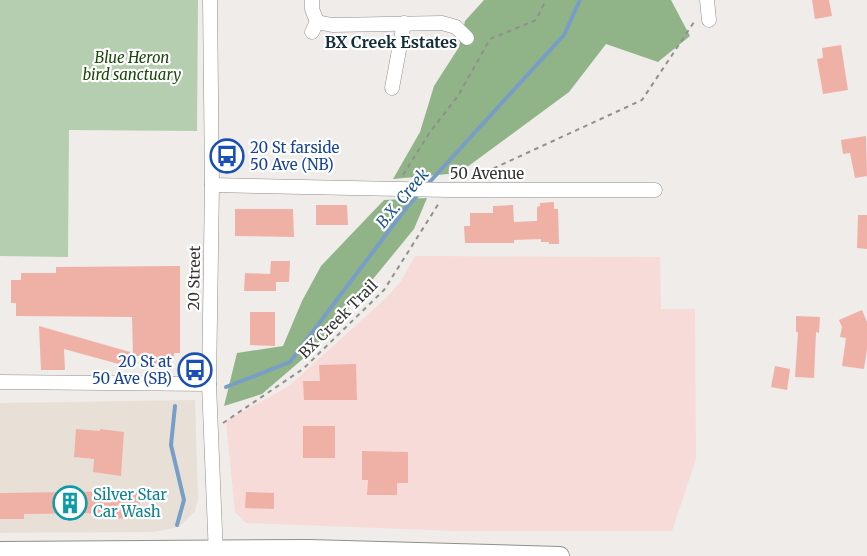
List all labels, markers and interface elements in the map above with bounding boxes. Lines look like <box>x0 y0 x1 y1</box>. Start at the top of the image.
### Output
district label: BX Creek Estates <box>325 32 457 52</box>
park label: Blue Heron bird sanctuary <box>83 48 181 84</box>
bus stop icon: 20 St farside 50 Ave (NB) <box>209 138 245 174</box>
place label: 20 St farside 50 Ave (NB) <box>250 138 340 174</box>
water label: B.X. Creek <box>371 164 433 232</box>
street label: 50 Avenue <box>450 164 524 183</box>
street label: 20 Street <box>184 245 204 311</box>
street label: BX Creek Trail <box>295 275 382 362</box>
place label: 20 St at 50 Ave (SB) <box>92 352 172 388</box>
bus stop icon: 20 St at 50 Ave (SB) <box>177 352 213 388</box>
building icon: Silver Star Car Wash <box>52 485 88 521</box>
place label: Silver Star Car Wash <box>93 485 167 521</box>

